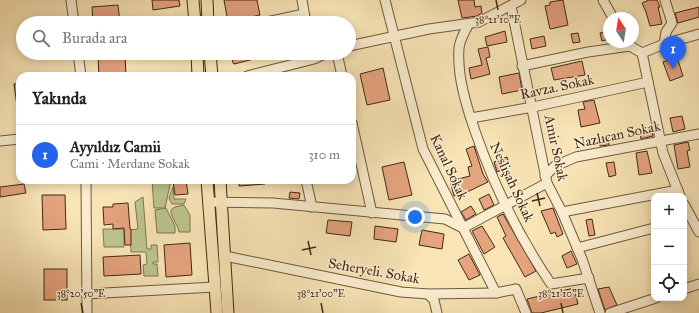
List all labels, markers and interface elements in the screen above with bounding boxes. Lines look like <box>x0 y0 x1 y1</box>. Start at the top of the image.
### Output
north arrow <box>603 12 639 48</box>
text: 38°21'10"E <box>475 14 521 26</box>
search box <box>16 16 356 60</box>
icon: search <box>30 27 52 49</box>
text: Burada ara <box>62 29 127 47</box>
pin: 1 <box>660 36 686 69</box>
street label: Ravza. Sokak <box>519 71 596 103</box>
text: Yakında <box>32 88 86 109</box>
street label: Amir Sokak <box>540 112 571 183</box>
street label: Nazlıcan Sokak <box>572 117 662 152</box>
street label: Kanal Sokak <box>426 132 472 203</box>
text: Ayyıldız Camii <box>70 138 161 156</box>
street label: Neslişah Sokak <box>486 139 538 225</box>
text: 1 <box>42 147 48 163</box>
text: 310 m <box>308 147 340 163</box>
text: Cami · Merdane Sokak <box>70 156 190 172</box>
map controls <box>651 193 687 301</box>
button: + <box>651 193 687 229</box>
your location <box>405 207 425 227</box>
button: − <box>651 229 687 265</box>
street label: Seheryeli. Sokak <box>327 255 422 287</box>
button: locate <box>651 265 687 301</box>
text: 38°20'50"E <box>57 288 105 300</box>
text: 38°21'00"E <box>297 288 345 300</box>
text: 38°21'10"E <box>538 288 584 300</box>

